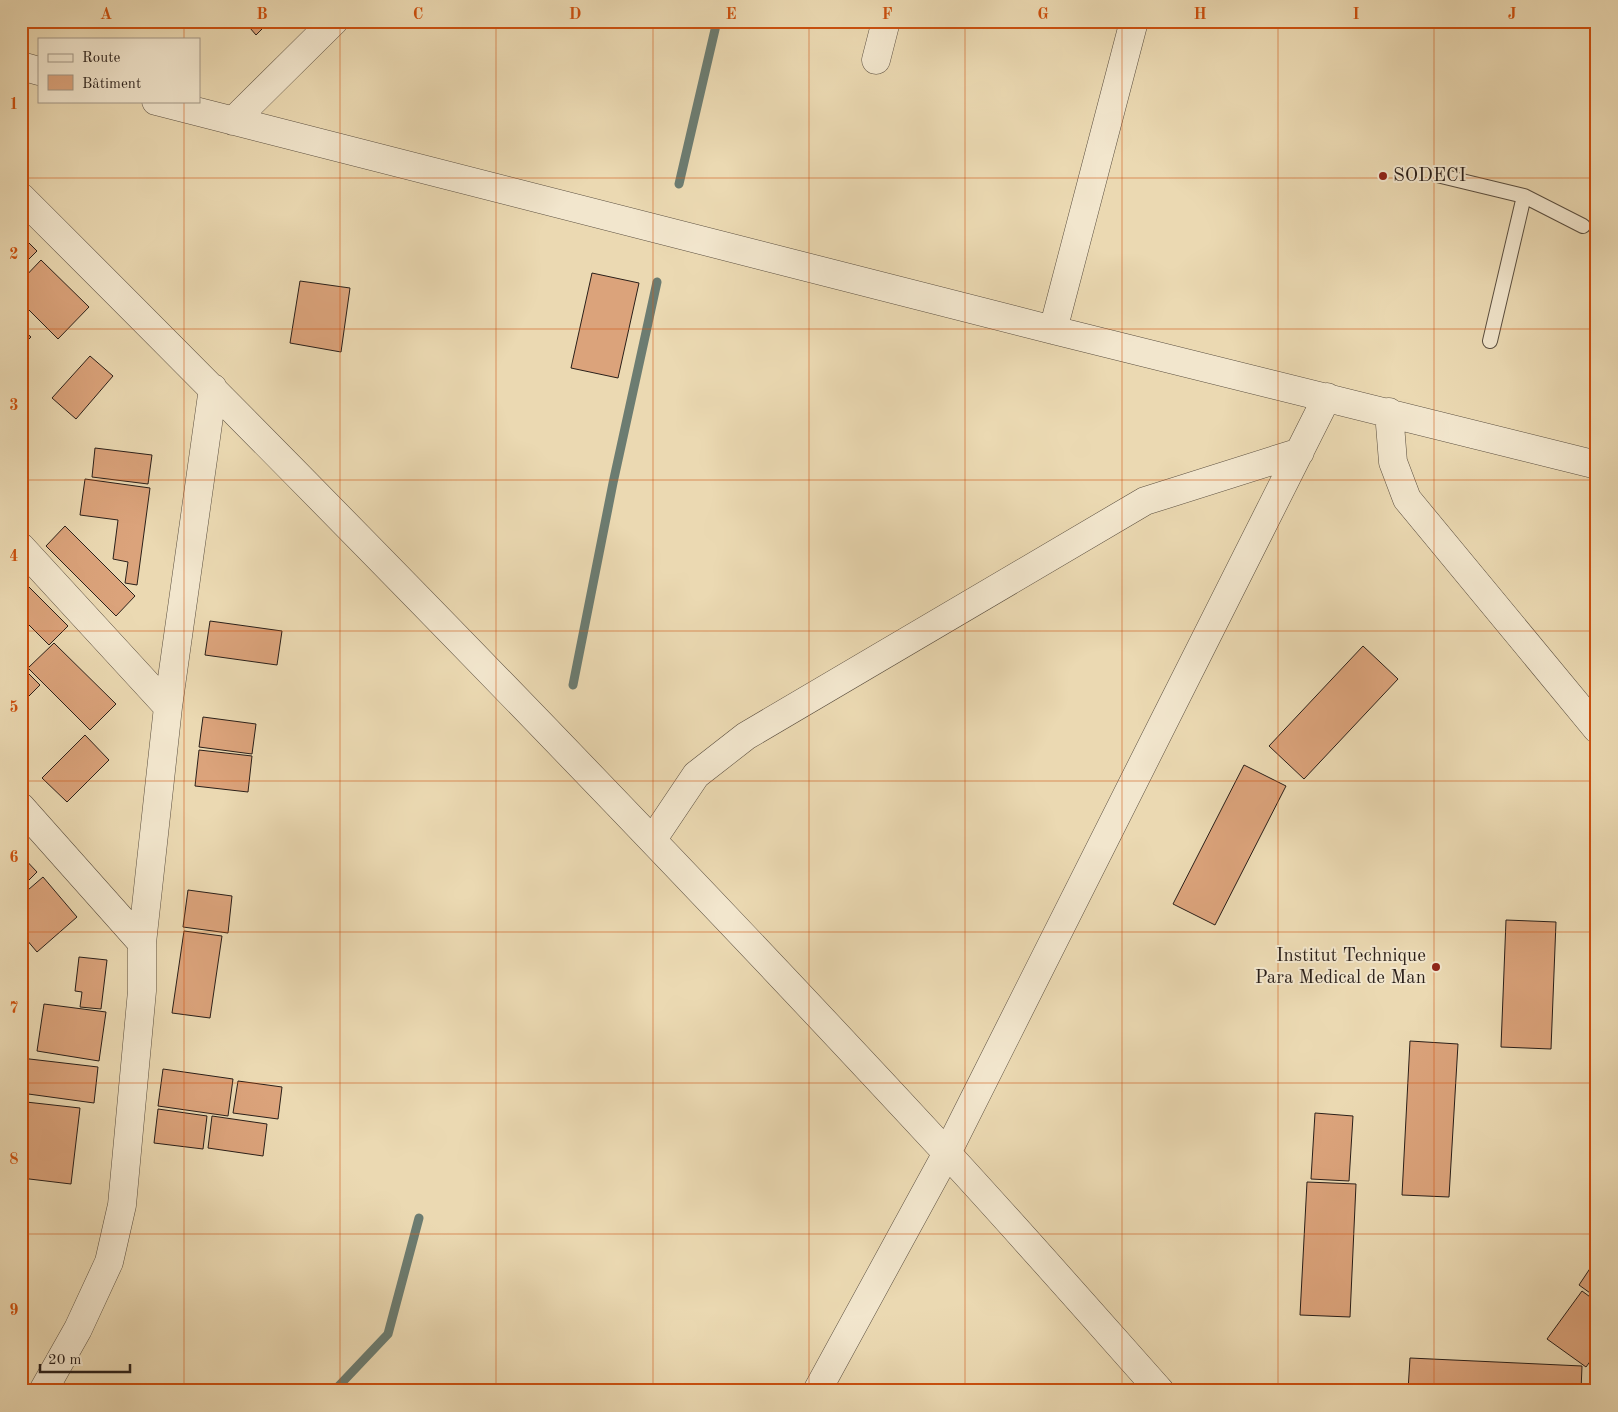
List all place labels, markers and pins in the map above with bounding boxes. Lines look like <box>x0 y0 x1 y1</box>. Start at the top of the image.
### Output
place label: SODECI <box>1393 167 1466 186</box>
marker: SODECI <box>1377 170 1389 182</box>
place label: Institut Technique Para Medical de Man <box>1255 947 1426 988</box>
marker: Institut Technique Para Medical de Man <box>1430 961 1442 973</box>

